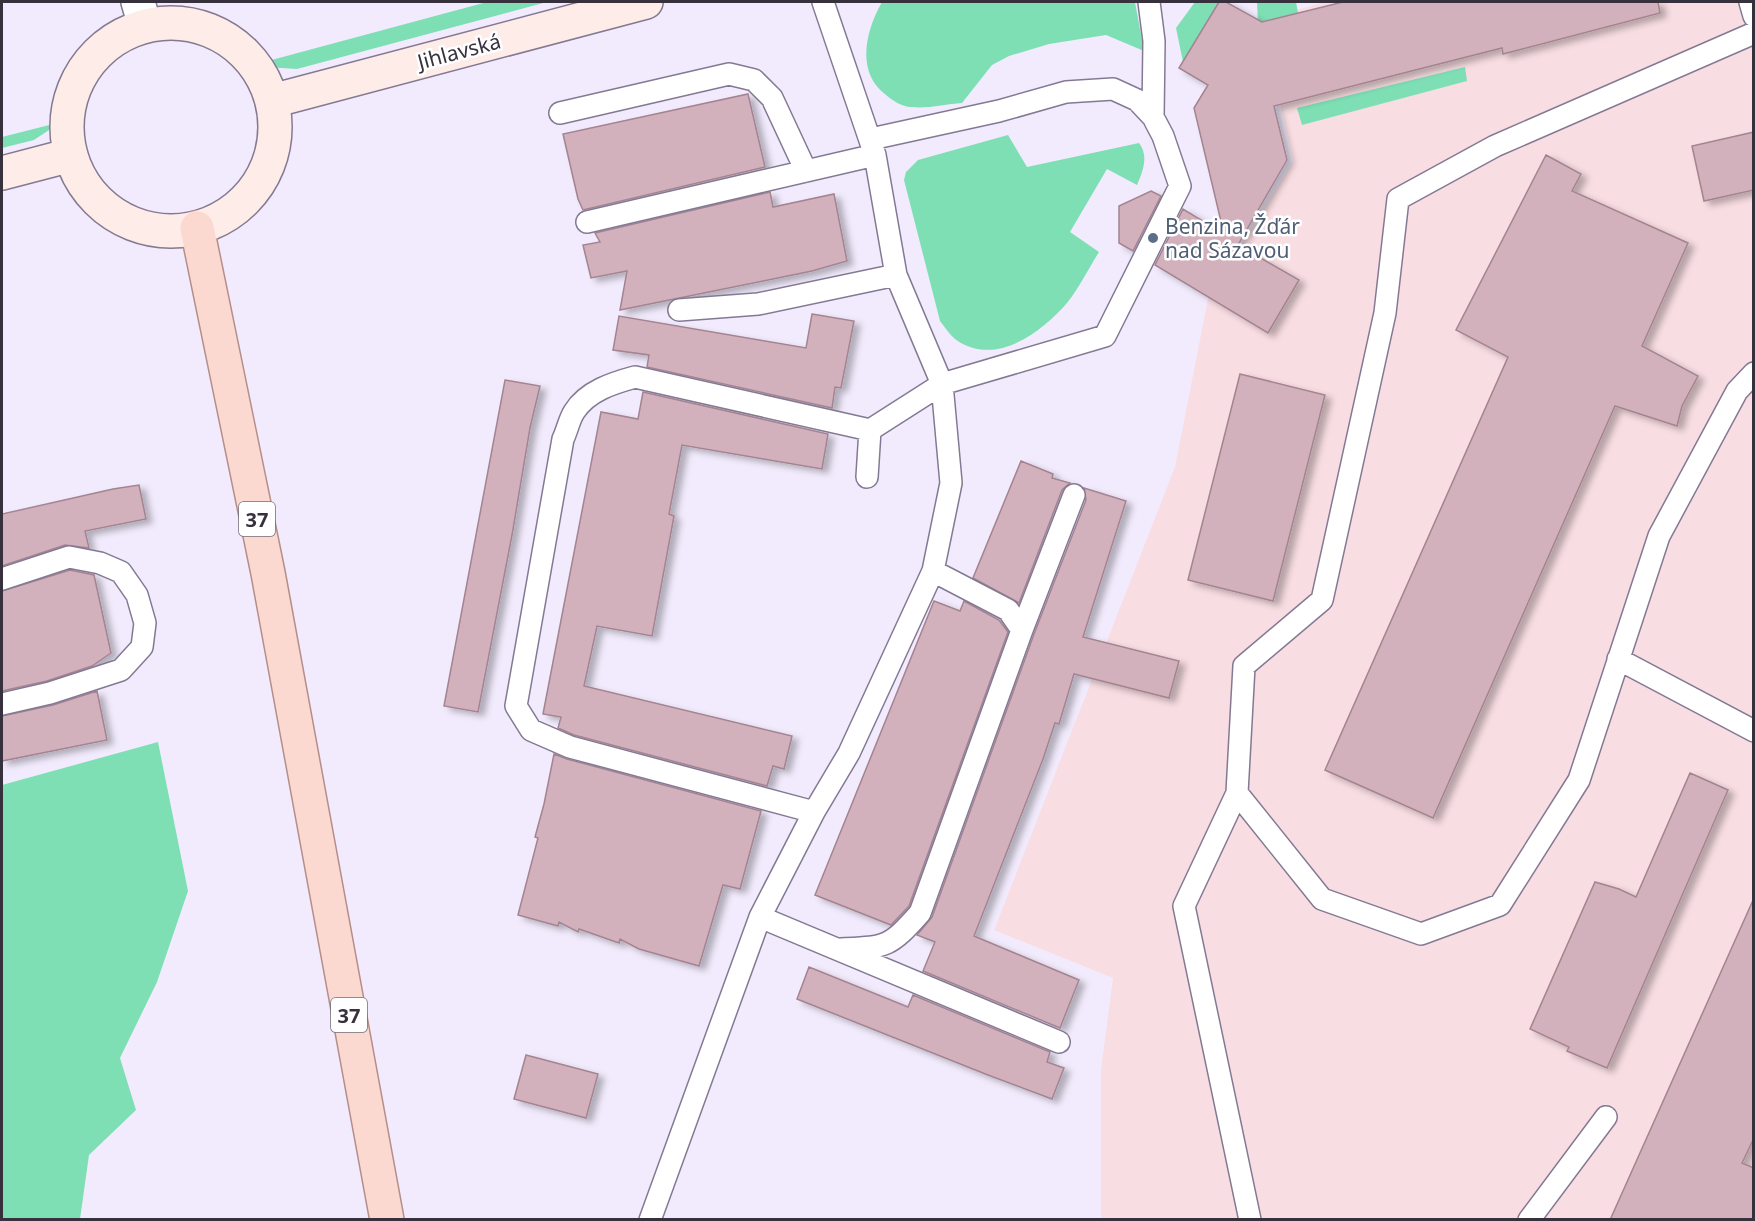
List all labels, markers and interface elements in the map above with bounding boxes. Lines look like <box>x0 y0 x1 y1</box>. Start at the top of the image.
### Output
street label: Jihlavská <box>412 26 504 76</box>
place label: Benzina, Žďár nad Sázavou <box>1165 212 1300 264</box>
marker: Benzina, Žďár nad Sázavou <box>1146 231 1160 245</box>
road number: 37 <box>239 502 275 536</box>
road number: 37 <box>331 998 367 1032</box>

